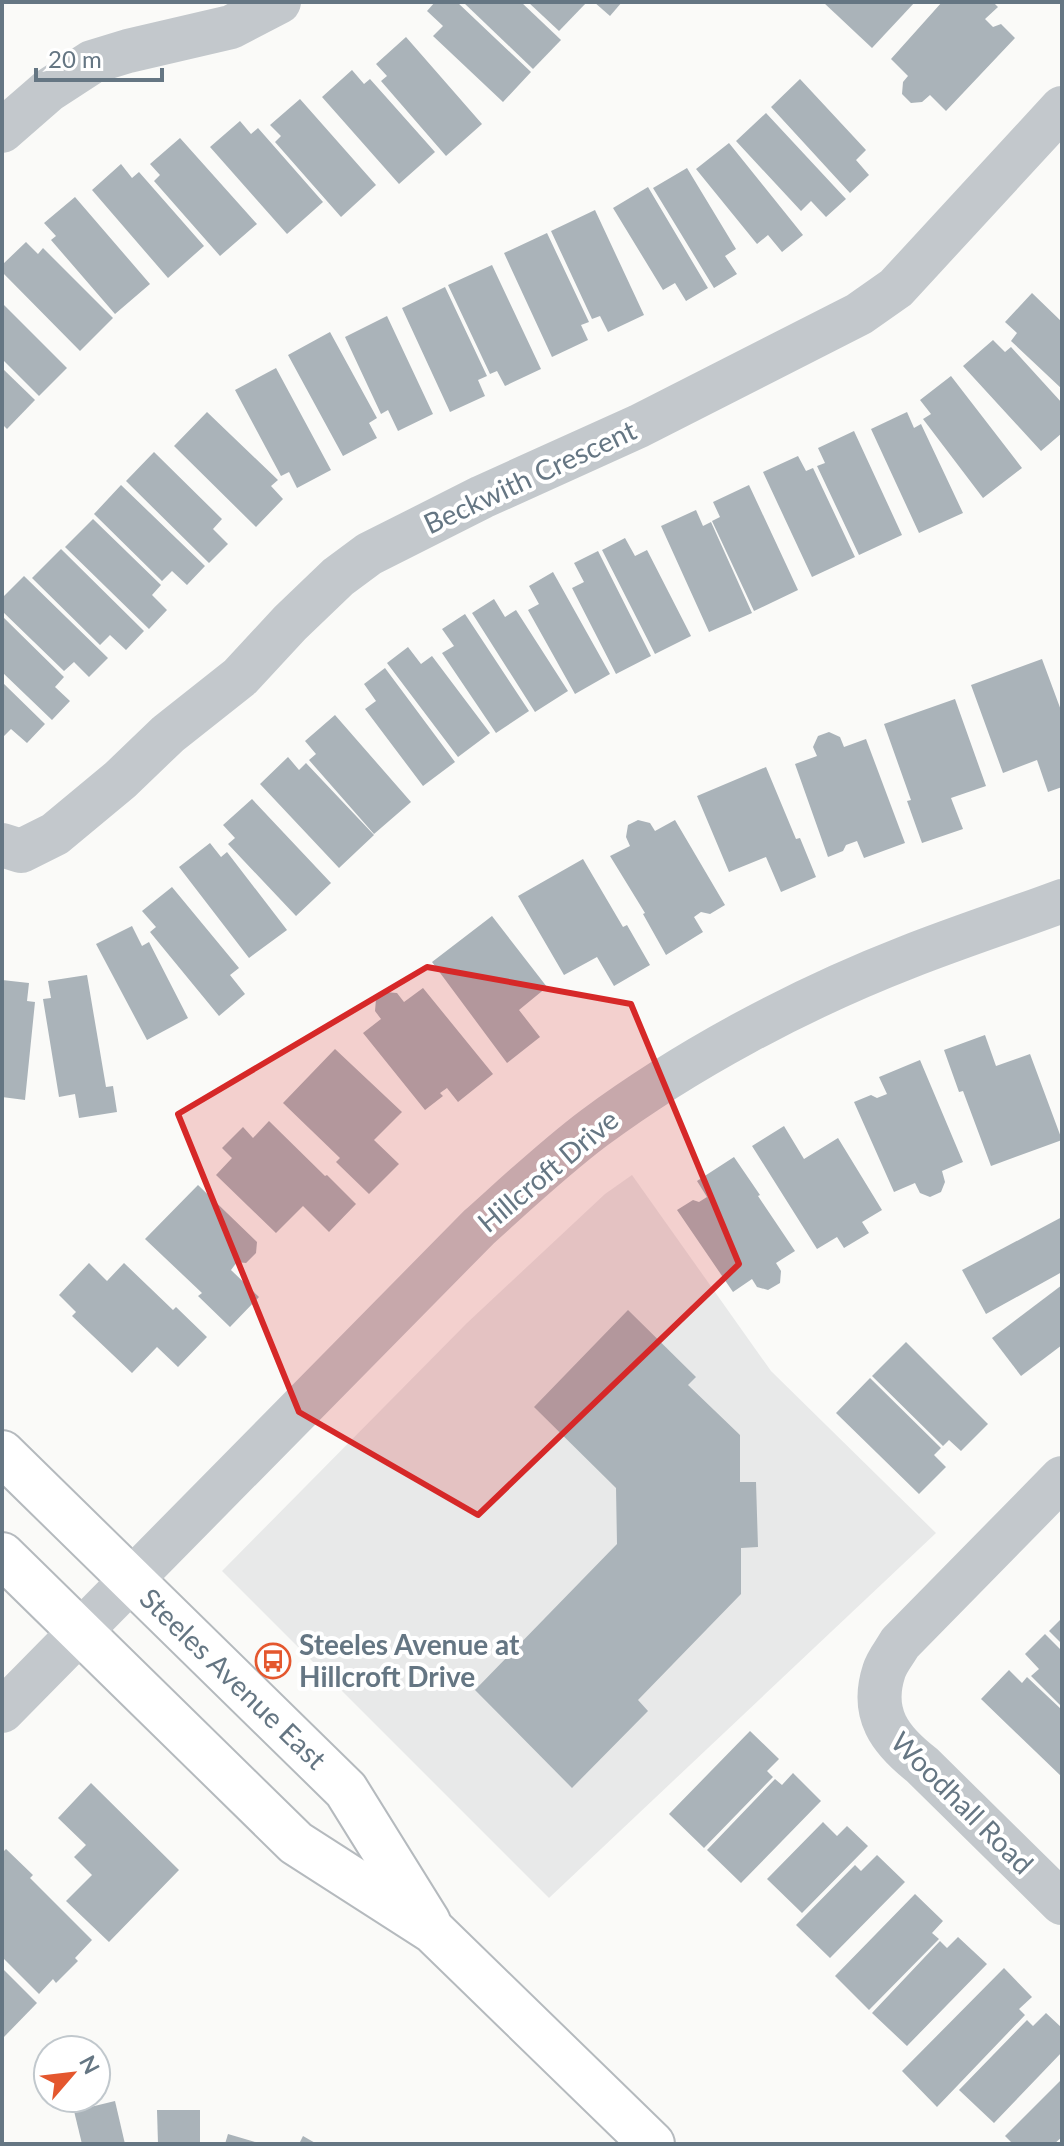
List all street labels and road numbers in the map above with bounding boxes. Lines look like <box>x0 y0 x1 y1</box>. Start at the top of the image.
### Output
street label: Beckwith Crescent <box>418 412 641 540</box>
street label: Hillcroft Drive <box>470 1102 624 1239</box>
street label: Steeles Avenue East <box>133 1581 334 1776</box>
street label: Woodhall Road <box>885 1724 1041 1880</box>

